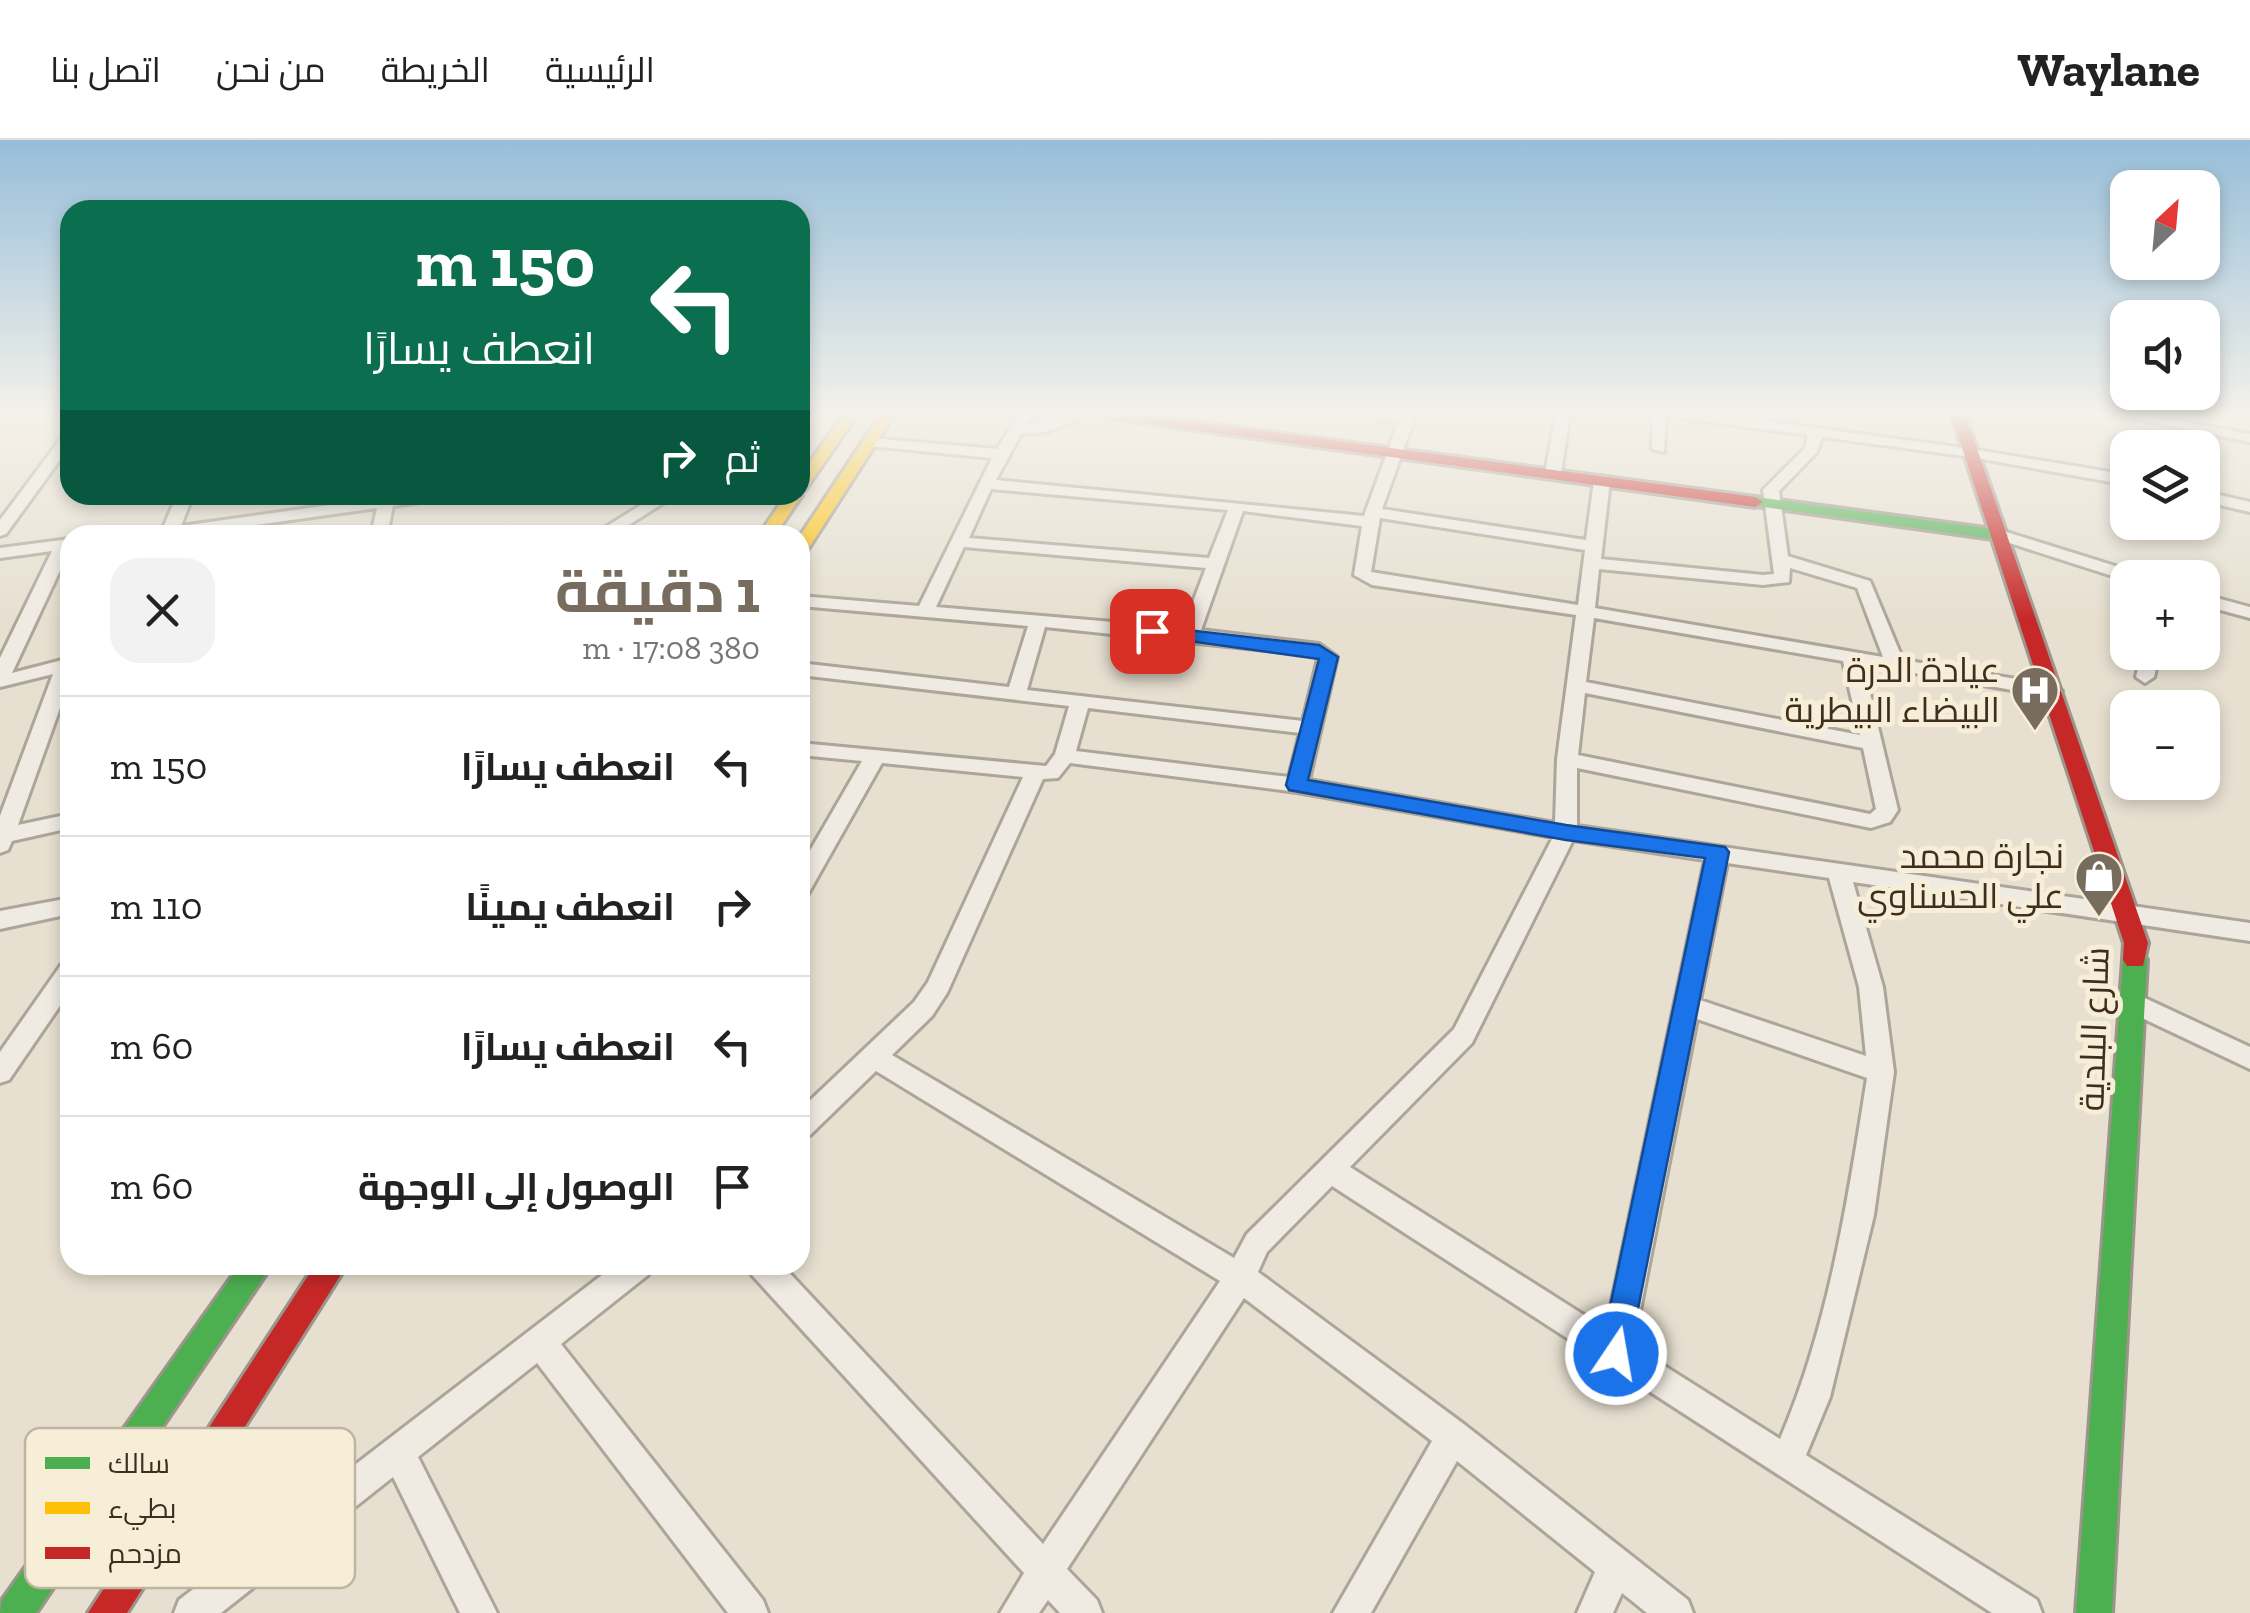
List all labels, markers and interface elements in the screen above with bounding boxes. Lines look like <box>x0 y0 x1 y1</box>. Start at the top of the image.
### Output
text: Waylane <box>2017 41 2200 98</box>
text: اتصل بنا <box>50 49 161 91</box>
text: من نحن <box>216 49 326 91</box>
text: الخريطة <box>381 49 490 91</box>
text: الرئيسية <box>545 49 655 91</box>
north arrow <box>2110 170 2220 280</box>
map controls <box>2110 170 2220 800</box>
text: 150 m <box>415 220 595 304</box>
icon: left <box>630 240 760 370</box>
button: sound <box>2110 300 2220 410</box>
text: انعطف يسارًا <box>363 322 595 376</box>
icon: right <box>650 430 705 485</box>
button: layers <box>2110 430 2220 540</box>
text: ثم <box>725 436 760 482</box>
text: 1 دقيقة <box>555 555 760 627</box>
button: close <box>110 558 215 663</box>
button: + <box>2110 560 2220 670</box>
pin <box>1110 589 1195 674</box>
icon: arrive <box>1125 604 1180 659</box>
text: 380 m · 17:08 <box>583 629 760 667</box>
place label: عيادة الدرة البيضاء البيطرية <box>1785 649 2000 731</box>
hospital icon: عيادة الدرة البيضاء البيطرية <box>2009 664 2061 732</box>
button: − <box>2110 690 2220 800</box>
icon: left <box>705 739 760 794</box>
text: 150 m <box>110 743 207 789</box>
text: انعطف يسارًا <box>461 744 675 790</box>
place label: نجارة محمد علي الحسناوي <box>1857 835 2064 923</box>
shop icon: نجارة محمد علي الحسناوي <box>2073 850 2125 918</box>
icon: right <box>705 879 760 934</box>
text: 110 m <box>110 883 203 929</box>
text: انعطف يمينًا <box>465 884 675 930</box>
street label: شارع البلدية <box>2070 946 2120 1112</box>
icon: left <box>705 1019 760 1074</box>
text: 60 m <box>110 1023 194 1069</box>
text: انعطف يسارًا <box>461 1024 675 1070</box>
icon: arrive <box>705 1159 760 1214</box>
text: 60 m <box>110 1163 194 1209</box>
text: الوصول إلى الوجهة <box>358 1164 675 1210</box>
position arrow <box>1564 1302 1668 1406</box>
legend <box>25 1428 355 1588</box>
text: سالك <box>108 1447 170 1480</box>
text: بطيء <box>108 1492 176 1530</box>
text: مزدحم <box>108 1537 182 1573</box>

